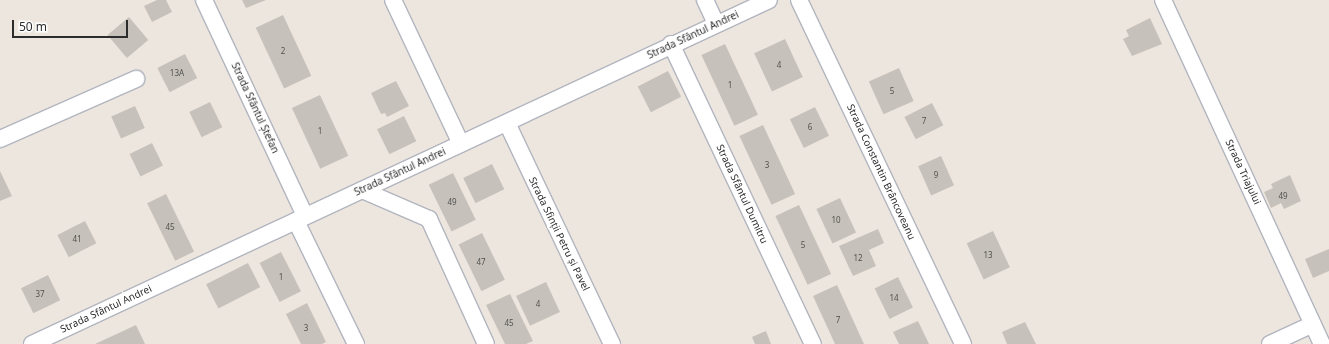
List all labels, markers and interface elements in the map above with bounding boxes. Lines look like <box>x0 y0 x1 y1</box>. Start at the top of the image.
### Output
street label: Strada Sfântul Andrei <box>645 9 741 61</box>
scale bar <box>14 12 130 38</box>
text: 50 m <box>19 18 47 35</box>
house number: 2 <box>281 46 285 56</box>
house number: 4 <box>777 60 781 70</box>
street label: Strada Sfântul Ștefan <box>229 61 281 155</box>
house number: 13A <box>170 68 184 78</box>
house number: 1 <box>728 80 732 90</box>
house number: 5 <box>890 86 894 96</box>
street label: Strada Constantin Brâncoveanu <box>844 102 918 242</box>
house number: 7 <box>922 116 926 126</box>
house number: 6 <box>808 122 812 132</box>
house number: 1 <box>318 126 322 136</box>
street label: Strada Triajului <box>1223 138 1263 206</box>
street label: Strada Sfântul Dumitru <box>714 143 770 245</box>
street label: Strada Sfântul Andrei <box>352 146 448 198</box>
house number: 3 <box>765 160 769 170</box>
house number: 9 <box>934 170 938 180</box>
street label: Strada Sfinții Petru și Pavel <box>526 175 592 293</box>
house number: 49 <box>1278 191 1288 201</box>
house number: 49 <box>447 197 457 207</box>
house number: 10 <box>831 215 841 225</box>
house number: 45 <box>165 222 175 232</box>
house number: 41 <box>72 234 82 244</box>
house number: 5 <box>801 240 805 250</box>
house number: 13 <box>983 250 993 260</box>
house number: 12 <box>853 253 863 263</box>
house number: 47 <box>476 257 486 267</box>
house number: 1 <box>279 272 283 282</box>
street label: Strada Sfântul Andrei <box>58 283 154 335</box>
house number: 37 <box>35 289 45 299</box>
house number: 14 <box>889 293 899 303</box>
house number: 4 <box>536 299 540 309</box>
house number: 7 <box>836 315 840 325</box>
house number: 45 <box>504 318 514 328</box>
house number: 3 <box>304 323 308 333</box>

